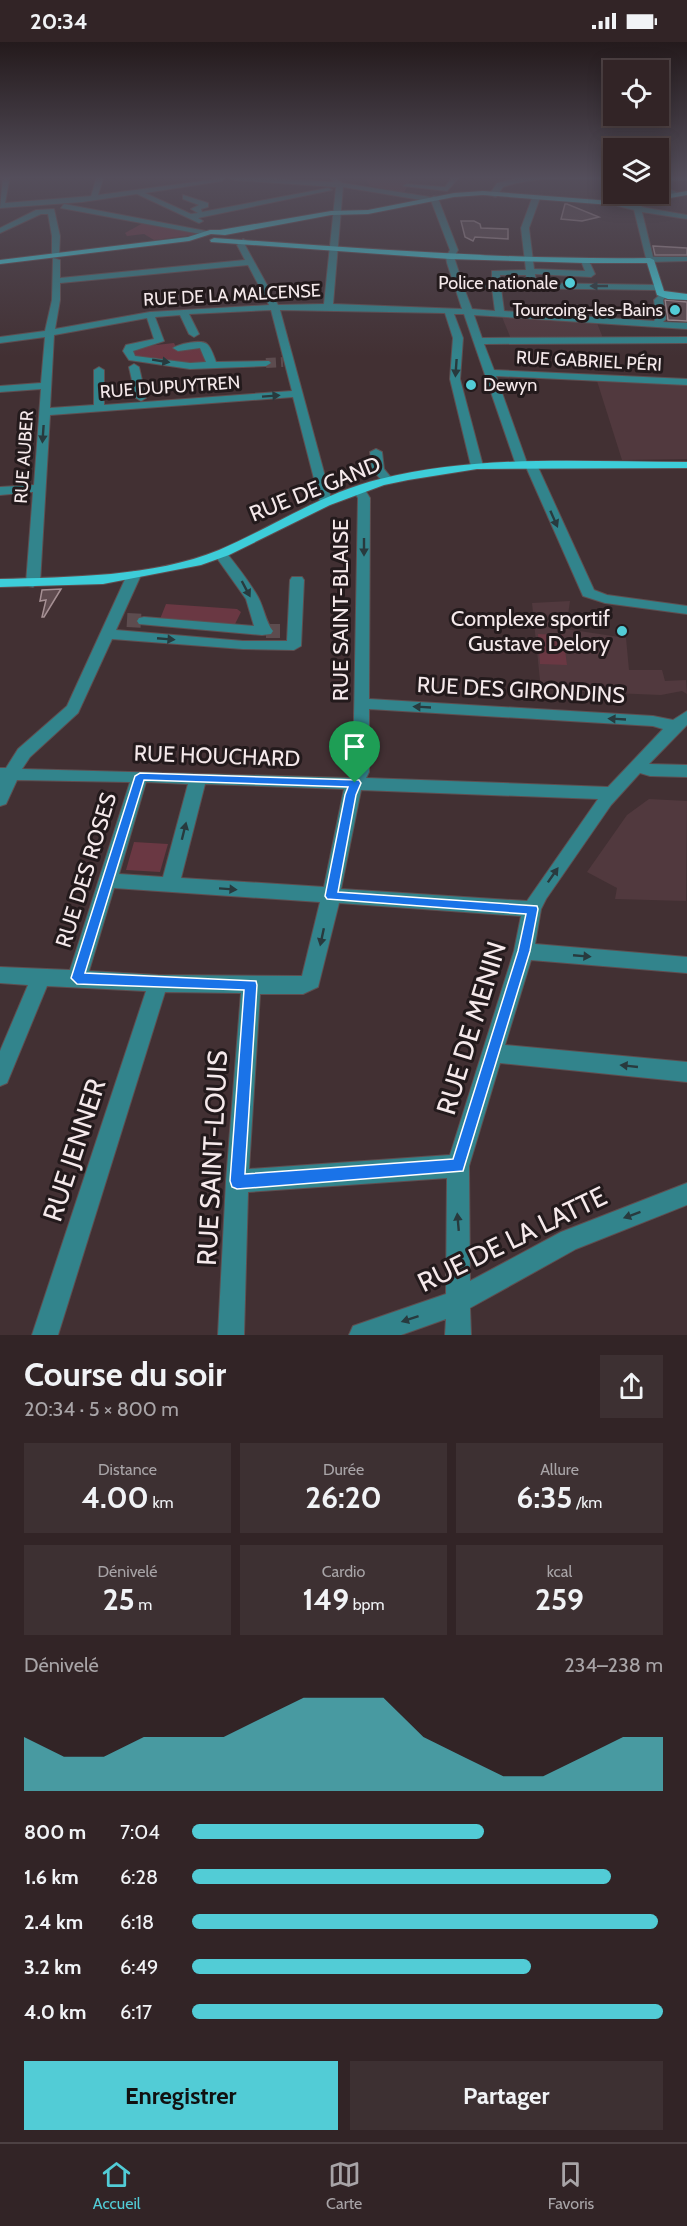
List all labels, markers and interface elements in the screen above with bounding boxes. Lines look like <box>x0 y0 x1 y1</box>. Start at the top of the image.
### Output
text: 20:34 <box>30 8 88 35</box>
map controls <box>603 60 669 204</box>
button: locate <box>603 60 669 126</box>
button: layers <box>603 138 669 204</box>
place label: Police nationale <box>438 272 558 294</box>
marker: Police nationale <box>563 276 577 290</box>
street label: RUE DE LA MALCENSE <box>143 279 321 311</box>
one-way arrow <box>589 281 608 291</box>
place label: Tourcoing-les-Bains <box>512 299 663 321</box>
marker: Tourcoing-les-Bains <box>668 303 682 317</box>
street label: RUE GABRIEL PÉRI <box>516 346 662 376</box>
one-way arrow <box>151 357 170 366</box>
one-way arrow <box>451 358 461 377</box>
street label: RUE DUPUYTREN <box>99 371 241 403</box>
place label: Dewyn <box>483 374 537 396</box>
marker: Dewyn <box>464 378 478 392</box>
one-way arrow <box>261 391 280 401</box>
street label: RUE AUBER <box>10 410 38 504</box>
one-way arrow <box>39 425 48 444</box>
street label: RUE DE GAND <box>245 450 385 528</box>
one-way arrow <box>550 510 559 527</box>
street label: RUE SAINT-BLAISE <box>327 519 354 701</box>
one-way arrow <box>359 537 369 556</box>
one-way arrow <box>241 580 251 598</box>
place label: Complexe sportif Gustave Delory <box>451 605 610 657</box>
marker: Complexe sportif Gustave Delory <box>615 624 629 638</box>
one-way arrow <box>157 634 176 644</box>
street label: RUE DES GIRONDINS <box>416 671 626 709</box>
one-way arrow <box>413 702 432 712</box>
one-way arrow <box>607 714 626 723</box>
pin <box>329 721 380 783</box>
icon: arrive <box>338 730 371 763</box>
street label: RUE HOUCHARD <box>133 740 301 772</box>
street label: RUE DES ROSES <box>50 789 122 951</box>
one-way arrow <box>179 822 189 841</box>
one-way arrow <box>547 868 559 884</box>
one-way arrow <box>219 884 238 893</box>
one-way arrow <box>317 928 326 947</box>
street label: RUE DE MENIN <box>429 938 513 1118</box>
one-way arrow <box>573 951 592 961</box>
street label: RUE SAINT-LOUIS <box>190 1049 234 1267</box>
one-way arrow <box>619 1061 638 1071</box>
street label: RUE JENNER <box>35 1075 113 1225</box>
street label: RUE DE LA LATTE <box>412 1179 612 1299</box>
one-way arrow <box>623 1210 641 1220</box>
one-way arrow <box>453 1212 463 1231</box>
one-way arrow <box>401 1315 419 1325</box>
text: Course du soir <box>24 1354 226 1394</box>
button: share <box>600 1355 663 1418</box>
text: 20:34 · 5 × 800 m <box>24 1397 179 1421</box>
text: Distance <box>98 1460 157 1479</box>
text: Durée <box>323 1460 364 1479</box>
text: Allure <box>540 1460 579 1479</box>
text: 4.00 <box>81 1479 149 1516</box>
text: 26:20 <box>305 1479 382 1516</box>
text: 6:35 <box>517 1479 572 1516</box>
text: km <box>149 1493 174 1512</box>
text: /km <box>572 1493 602 1512</box>
text: Dénivelé <box>98 1562 157 1581</box>
text: Cardio <box>322 1562 365 1581</box>
text: kcal <box>547 1562 572 1581</box>
text: 25 <box>103 1581 135 1618</box>
text: 149 <box>303 1581 349 1618</box>
text: 259 <box>535 1581 584 1618</box>
text: m <box>135 1595 152 1614</box>
text: bpm <box>349 1595 385 1614</box>
text: Dénivelé <box>24 1653 99 1677</box>
text: 234–238 m <box>564 1653 663 1677</box>
text: 800 m <box>24 1820 86 1844</box>
text: 7:04 <box>120 1820 160 1844</box>
text: 1.6 km <box>24 1865 79 1889</box>
text: 6:28 <box>120 1865 158 1889</box>
text: 2.4 km <box>24 1910 83 1934</box>
text: 6:18 <box>120 1910 154 1934</box>
text: 3.2 km <box>24 1955 81 1979</box>
text: 6:49 <box>120 1955 158 1979</box>
text: 4.0 km <box>24 2000 86 2024</box>
text: 6:17 <box>120 2000 152 2024</box>
button: Enregistrer <box>24 2061 338 2130</box>
button: Partager <box>350 2061 663 2130</box>
tab: Accueil <box>93 2158 141 2213</box>
tab: Carte <box>326 2158 362 2213</box>
tab: Favoris <box>548 2158 594 2213</box>

